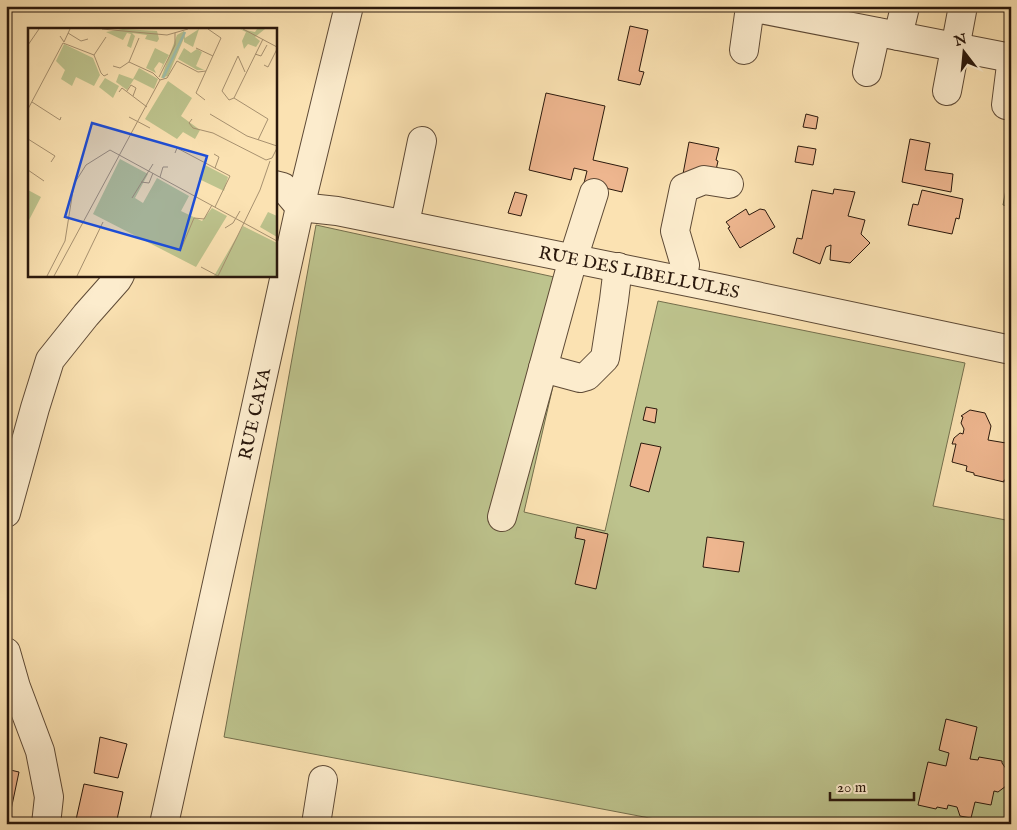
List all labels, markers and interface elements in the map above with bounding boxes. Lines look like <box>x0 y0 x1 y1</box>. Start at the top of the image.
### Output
inset map <box>28 28 276 276</box>
north arrow <box>940 28 990 78</box>
text: N <box>951 30 969 51</box>
street label: RUE DES LIBELLULES <box>536 242 741 305</box>
street label: RUE CAYA <box>235 365 277 462</box>
scale bar <box>830 770 913 802</box>
text: 20 m <box>837 778 867 797</box>

